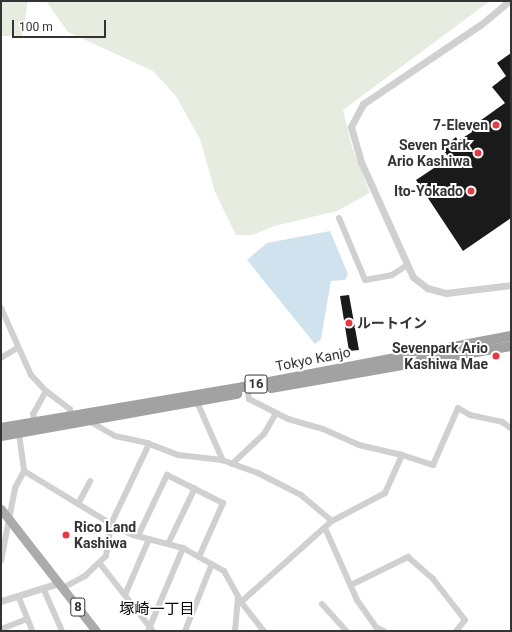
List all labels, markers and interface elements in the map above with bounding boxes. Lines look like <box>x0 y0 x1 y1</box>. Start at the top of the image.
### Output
scale bar <box>14 12 108 38</box>
text: 100 m <box>19 20 53 34</box>
place label: 7-Eleven <box>433 117 488 133</box>
marker: 7-Eleven <box>491 120 501 130</box>
place label: Seven Park Ario Kashiwa <box>387 137 470 170</box>
marker: Seven Park Ario Kashiwa <box>473 148 483 158</box>
place label: Ito-Yokado <box>394 183 463 199</box>
marker: Ito-Yokado <box>466 186 476 196</box>
place label: ルートイン <box>357 315 427 331</box>
marker: ルートイン <box>344 318 354 328</box>
place label: Sevenpark Ario Kashiwa Mae <box>392 340 488 372</box>
street label: Tokyo Kanjo <box>274 343 352 375</box>
marker: Sevenpark Ario Kashiwa Mae <box>491 351 501 361</box>
road number: 16 <box>244 373 268 395</box>
place label: Rico Land Kashiwa <box>74 519 136 552</box>
marker: Rico Land Kashiwa <box>61 530 71 540</box>
road number: 8 <box>70 596 86 618</box>
district label: 塚崎一丁目 <box>120 601 194 619</box>

